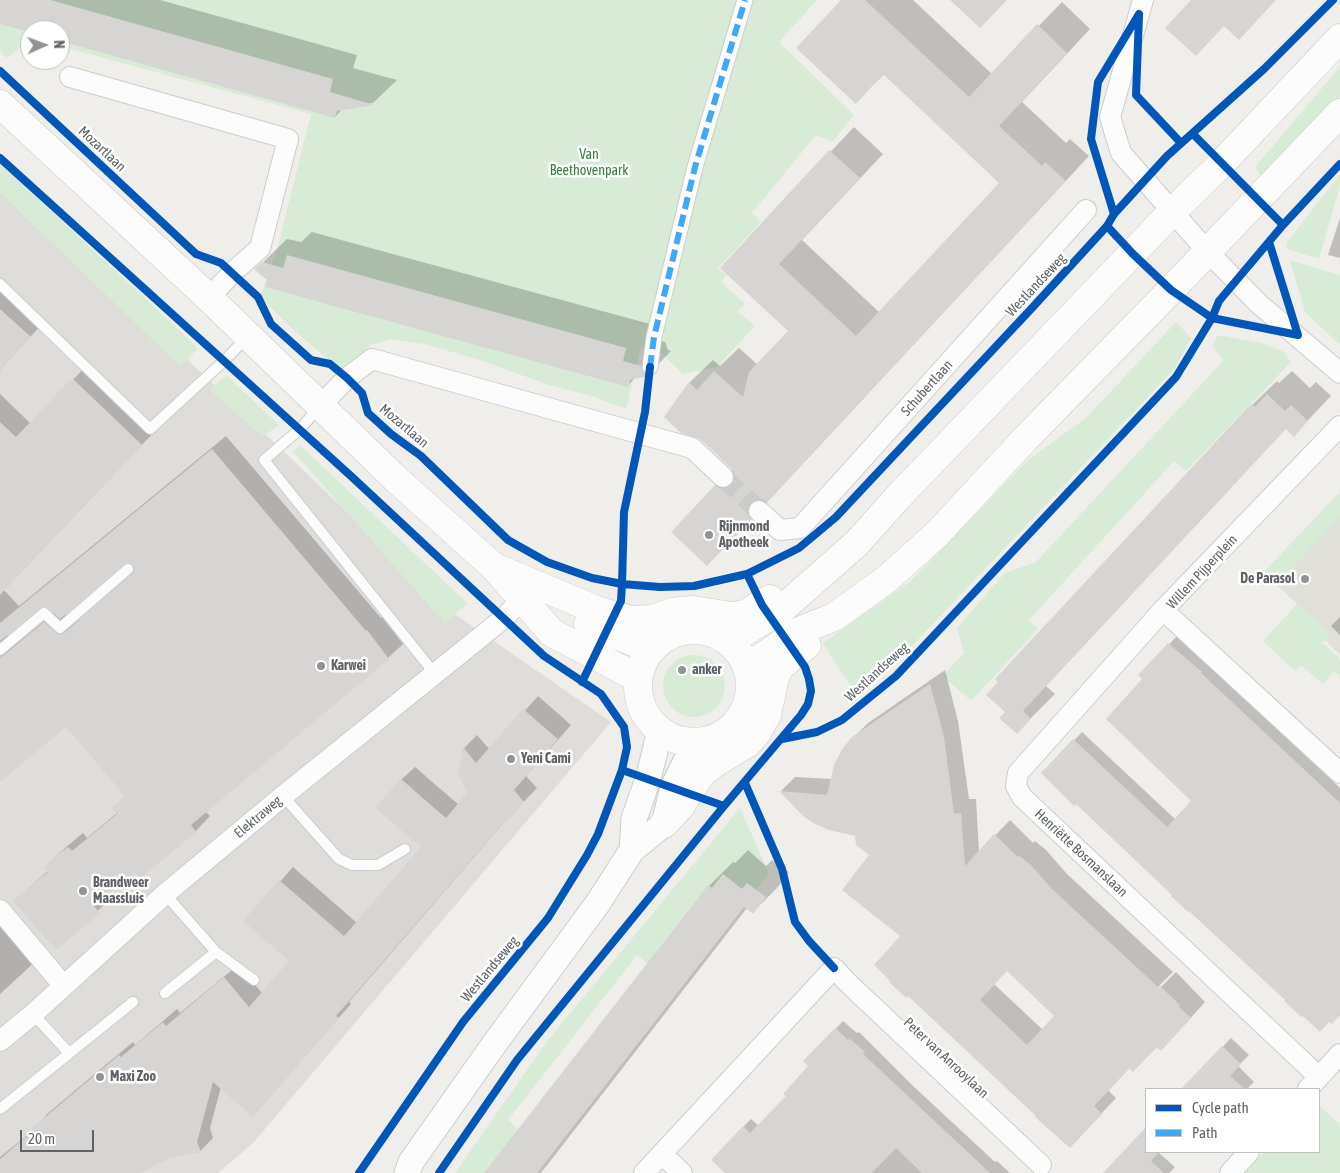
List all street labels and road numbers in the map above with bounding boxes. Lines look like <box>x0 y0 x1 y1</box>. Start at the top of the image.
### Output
street label: Mozartlaan <box>75 123 129 175</box>
street label: Westlandseweg <box>1002 250 1070 320</box>
street label: Schubertlaan <box>898 357 956 419</box>
street label: Mozartlaan <box>376 401 432 451</box>
street label: Willem Pijperplein <box>1163 531 1241 613</box>
street label: Westlandseweg <box>841 639 913 705</box>
street label: Elektraweg <box>231 792 285 842</box>
street label: Henriëtte Bosmanslaan <box>1031 806 1131 900</box>
street label: Westlandseweg <box>458 933 522 1005</box>
street label: Peter van Anrooylaan <box>900 1014 992 1102</box>

